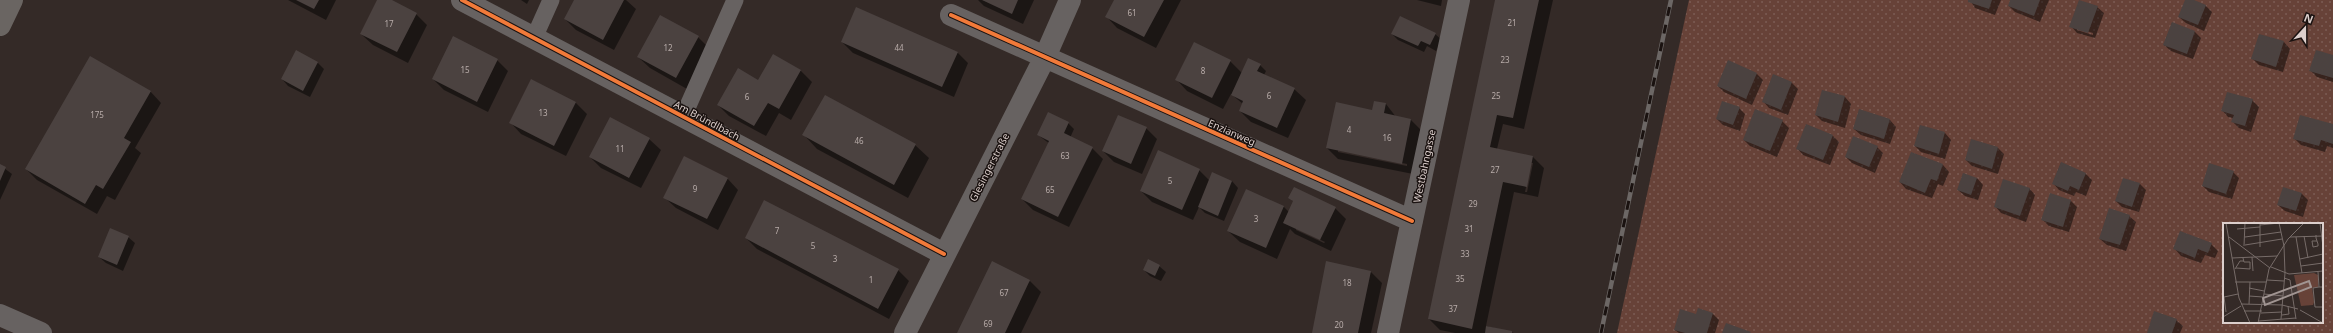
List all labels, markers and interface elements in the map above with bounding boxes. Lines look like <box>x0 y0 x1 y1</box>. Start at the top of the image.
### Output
house number: 61 <box>1127 7 1137 18</box>
north arrow <box>2285 8 2325 48</box>
text: N <box>2302 10 2316 27</box>
house number: 21 <box>1507 17 1517 28</box>
house number: 17 <box>384 18 394 29</box>
house number: 12 <box>663 42 673 53</box>
house number: 44 <box>894 42 904 53</box>
house number: 23 <box>1500 54 1510 65</box>
house number: 15 <box>460 64 470 75</box>
house number: 8 <box>1201 65 1206 76</box>
house number: 6 <box>1267 90 1272 101</box>
house number: 25 <box>1491 90 1501 101</box>
house number: 6 <box>745 91 750 102</box>
street label: Am Bründlbach <box>672 97 742 143</box>
house number: 13 <box>538 107 548 118</box>
house number: 175 <box>90 109 104 120</box>
street label: Enzianweg <box>1206 115 1258 149</box>
house number: 4 <box>1347 124 1352 135</box>
street label: Westbahngasse <box>1409 128 1439 204</box>
street label: Glesingerstraße <box>966 130 1012 204</box>
house number: 16 <box>1382 132 1392 143</box>
house number: 46 <box>854 135 864 146</box>
house number: 11 <box>615 143 625 154</box>
house number: 63 <box>1060 150 1070 161</box>
house number: 27 <box>1490 164 1500 175</box>
house number: 5 <box>1168 175 1173 186</box>
house number: 9 <box>693 183 698 194</box>
house number: 65 <box>1045 184 1055 195</box>
house number: 29 <box>1468 198 1478 209</box>
house number: 3 <box>1254 213 1259 224</box>
house number: 31 <box>1464 223 1474 234</box>
inset map <box>2223 223 2323 323</box>
house number: 7 <box>775 225 780 236</box>
house number: 5 <box>811 240 816 251</box>
house number: 33 <box>1460 248 1470 259</box>
house number: 3 <box>833 253 838 264</box>
house number: 35 <box>1455 273 1465 284</box>
house number: 1 <box>869 274 873 285</box>
house number: 18 <box>1342 277 1352 288</box>
house number: 67 <box>999 287 1009 298</box>
house number: 37 <box>1448 303 1458 314</box>
house number: 69 <box>983 318 993 329</box>
house number: 20 <box>1334 319 1344 330</box>

